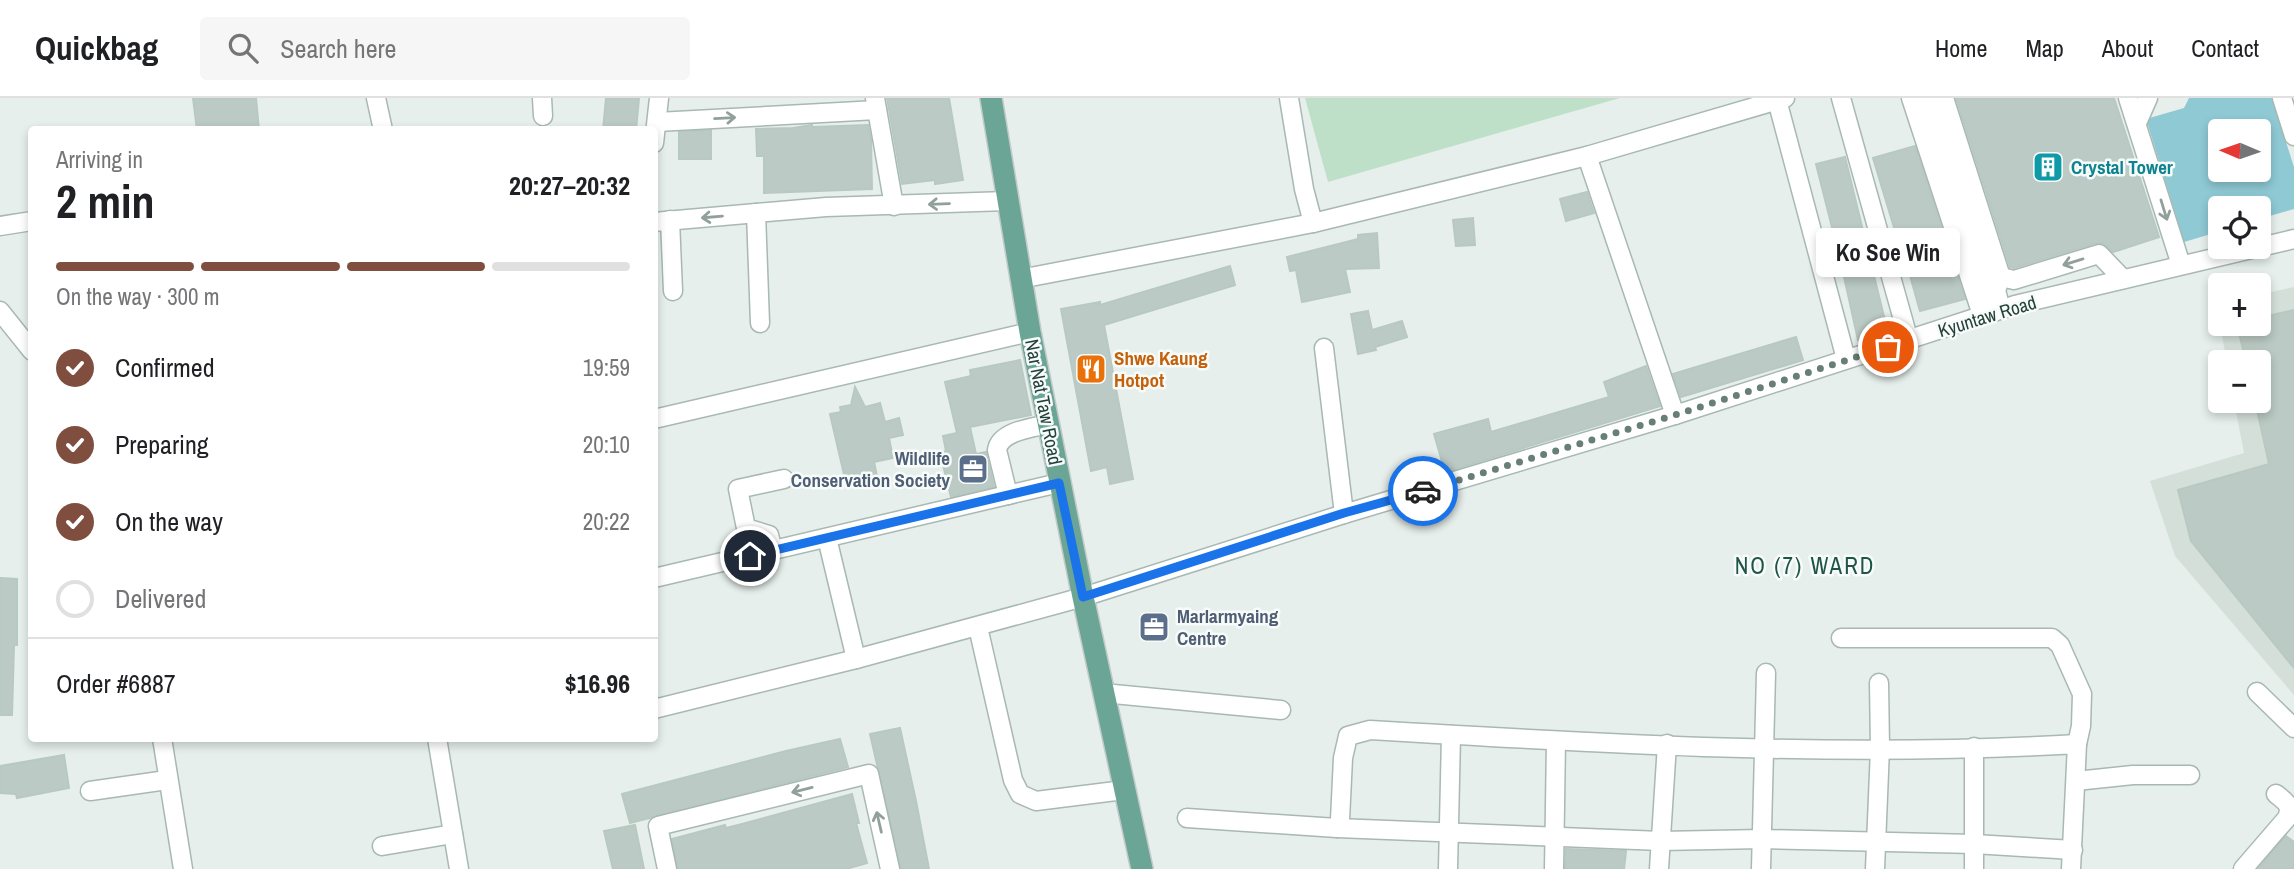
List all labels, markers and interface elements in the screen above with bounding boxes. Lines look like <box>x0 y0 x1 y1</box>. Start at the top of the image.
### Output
search box <box>200 17 690 80</box>
text: Quickbag <box>35 26 158 70</box>
icon: search <box>224 29 262 67</box>
text: Search here <box>280 31 396 66</box>
text: Home <box>1935 32 1987 64</box>
text: Map <box>2025 32 2064 64</box>
text: About <box>2102 32 2153 64</box>
text: Contact <box>2191 32 2259 64</box>
one-way arrow <box>713 111 736 124</box>
north arrow <box>2208 119 2272 182</box>
map controls <box>2208 119 2271 413</box>
text: Arriving in <box>56 144 143 175</box>
building icon: Crystal Tower <box>2031 150 2065 184</box>
place label: Crystal Tower <box>2071 154 2173 180</box>
text: 20:27–20:32 <box>509 168 630 203</box>
text: 2 min <box>56 170 155 232</box>
button: locate <box>2208 196 2271 259</box>
one-way arrow <box>928 197 951 210</box>
one-way arrow <box>2159 198 2171 220</box>
one-way arrow <box>701 211 724 224</box>
callout: Ko Soe Win <box>1816 228 1960 277</box>
text: Ko Soe Win <box>1836 237 1940 268</box>
one-way arrow <box>2063 256 2085 269</box>
button: + <box>2208 273 2271 336</box>
text: On the way · 300 m <box>56 281 220 312</box>
street label: Kyuntaw Road <box>1935 289 2039 343</box>
pin <box>1858 317 1918 377</box>
icon: bag <box>1869 328 1907 366</box>
street label: Nar Nat Taw Road <box>1019 337 1069 467</box>
place label: Shwe Kaung Hotpot <box>1114 345 1208 393</box>
icon: check <box>56 349 94 387</box>
text: Confirmed <box>115 350 215 385</box>
button: − <box>2208 350 2271 413</box>
text: 19:59 <box>583 352 630 383</box>
restaurant icon: Shwe Kaung Hotpot <box>1074 352 1108 386</box>
icon: check <box>56 426 94 464</box>
text: Preparing <box>115 427 209 462</box>
text: 20:10 <box>583 429 630 460</box>
place label: Wildlife Conservation Society <box>791 445 950 493</box>
office icon: Wildlife Conservation Society <box>956 452 990 486</box>
courier <box>1388 456 1458 526</box>
icon: car <box>1404 472 1442 510</box>
icon: check <box>56 503 94 541</box>
text: On the way <box>115 504 223 539</box>
text: 20:22 <box>583 506 630 537</box>
pin <box>720 526 780 586</box>
icon: home <box>731 537 769 575</box>
district label: NO (7) WARD <box>1735 550 1875 581</box>
text: Delivered <box>115 581 206 616</box>
place label: Marlarmyaing Centre <box>1177 603 1279 651</box>
office icon: Marlarmyaing Centre <box>1137 610 1171 644</box>
text: Order #6887 <box>56 666 176 701</box>
text: $16.96 <box>565 666 630 701</box>
one-way arrow <box>791 784 814 797</box>
one-way arrow <box>872 811 885 833</box>

